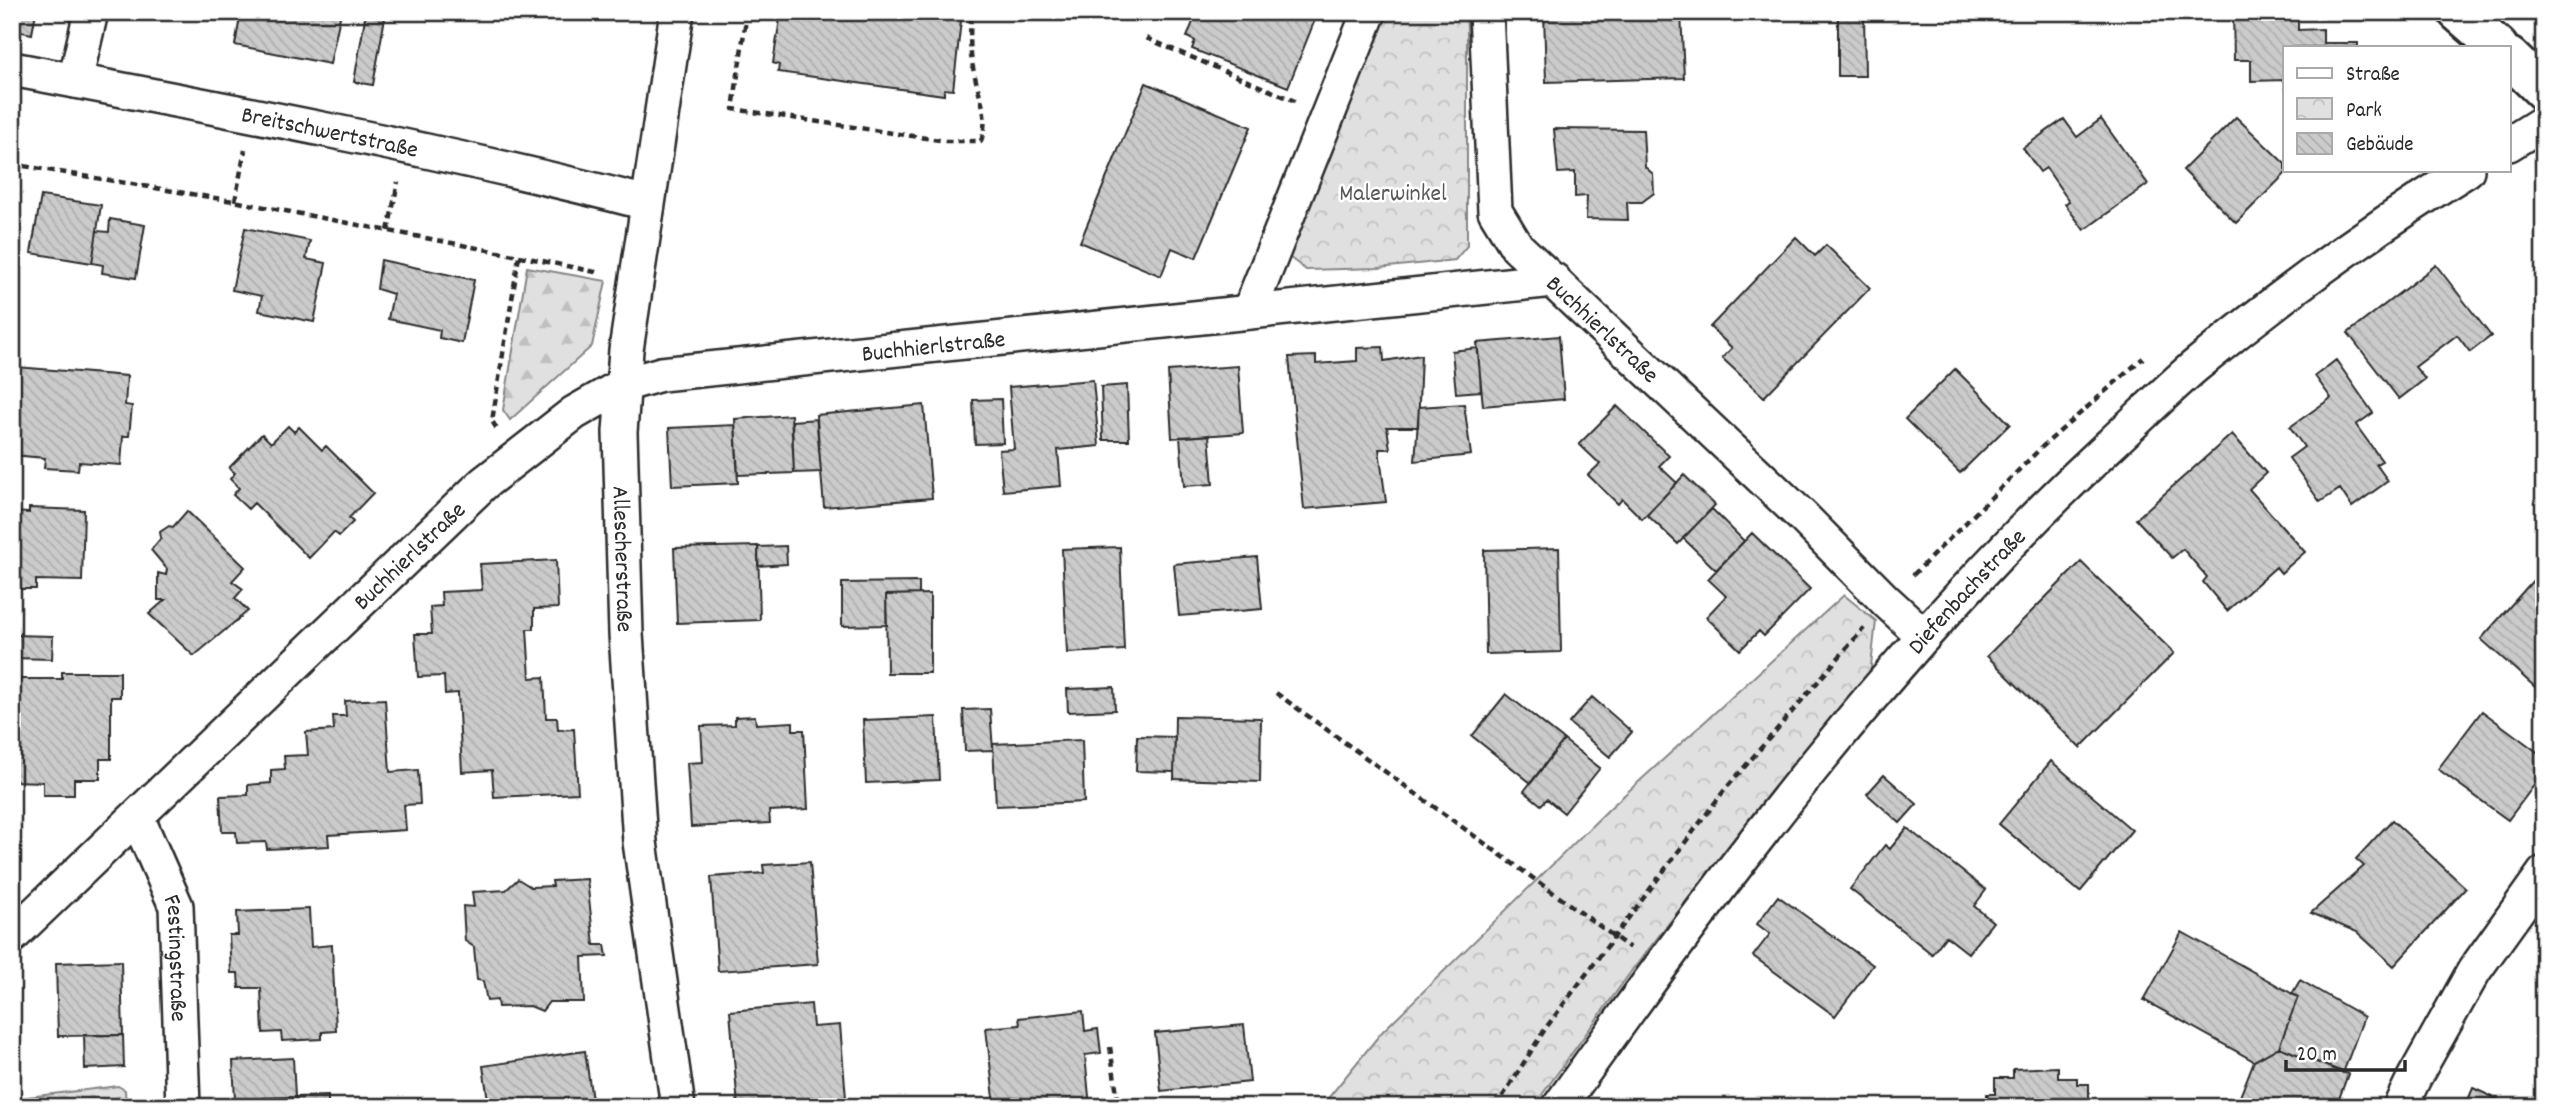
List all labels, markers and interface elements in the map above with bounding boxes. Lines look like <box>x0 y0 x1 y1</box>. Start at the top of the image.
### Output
legend <box>2283 46 2510 172</box>
text: Straße <box>2346 61 2400 91</box>
text: Park <box>2346 97 2382 127</box>
street label: Breitschwertstraße <box>238 99 421 169</box>
text: Gebäude <box>2346 131 2414 161</box>
park label: Malerwinkel <box>1339 178 1447 212</box>
street label: Buchhierlstraße <box>1537 269 1665 392</box>
street label: Buchhierlstraße <box>860 324 1007 373</box>
street label: Allescherstraße <box>602 485 640 633</box>
street label: Buchhierlstraße <box>347 495 475 619</box>
street label: Diefenbachstraße <box>1901 522 2035 663</box>
street label: Festingstraße <box>153 890 194 1022</box>
scale bar <box>2286 1028 2406 1072</box>
text: 20 m <box>2297 1041 2337 1071</box>

